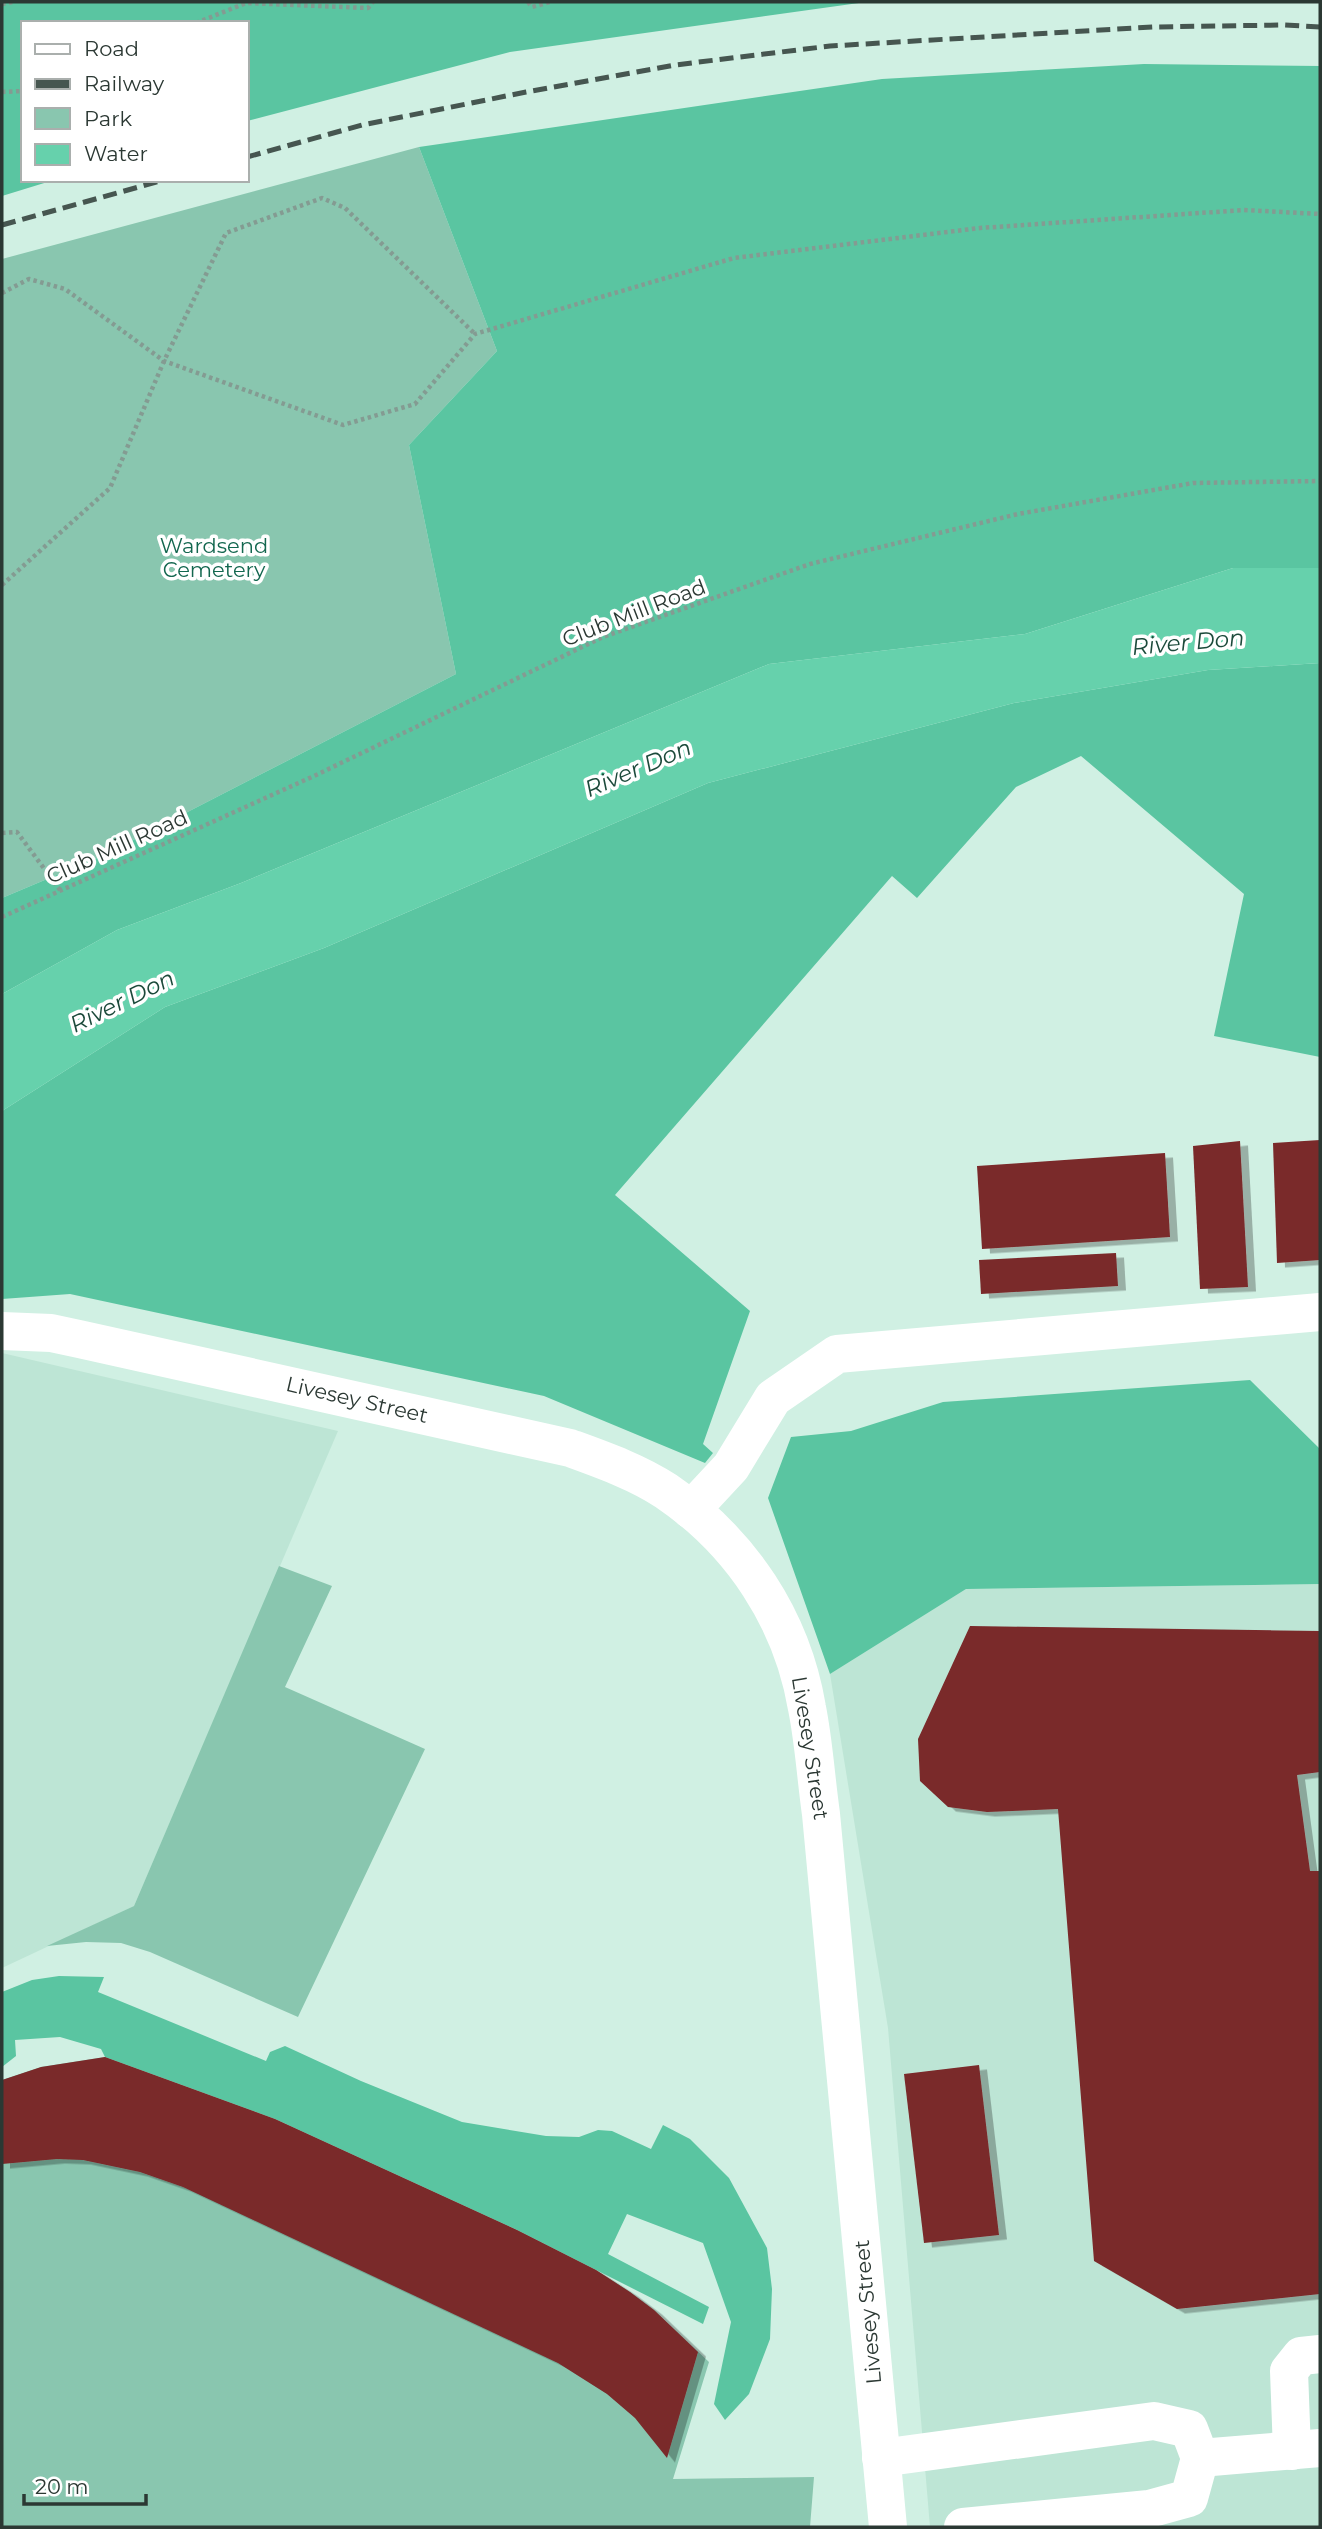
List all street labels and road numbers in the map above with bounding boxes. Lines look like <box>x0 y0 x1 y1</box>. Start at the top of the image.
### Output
street label: Club Mill Road <box>558 574 709 651</box>
street label: Club Mill Road <box>42 804 191 889</box>
street label: Livesey Street <box>284 1371 431 1428</box>
street label: Livesey Street <box>787 1674 834 1821</box>
street label: Livesey Street <box>849 2239 886 2385</box>

